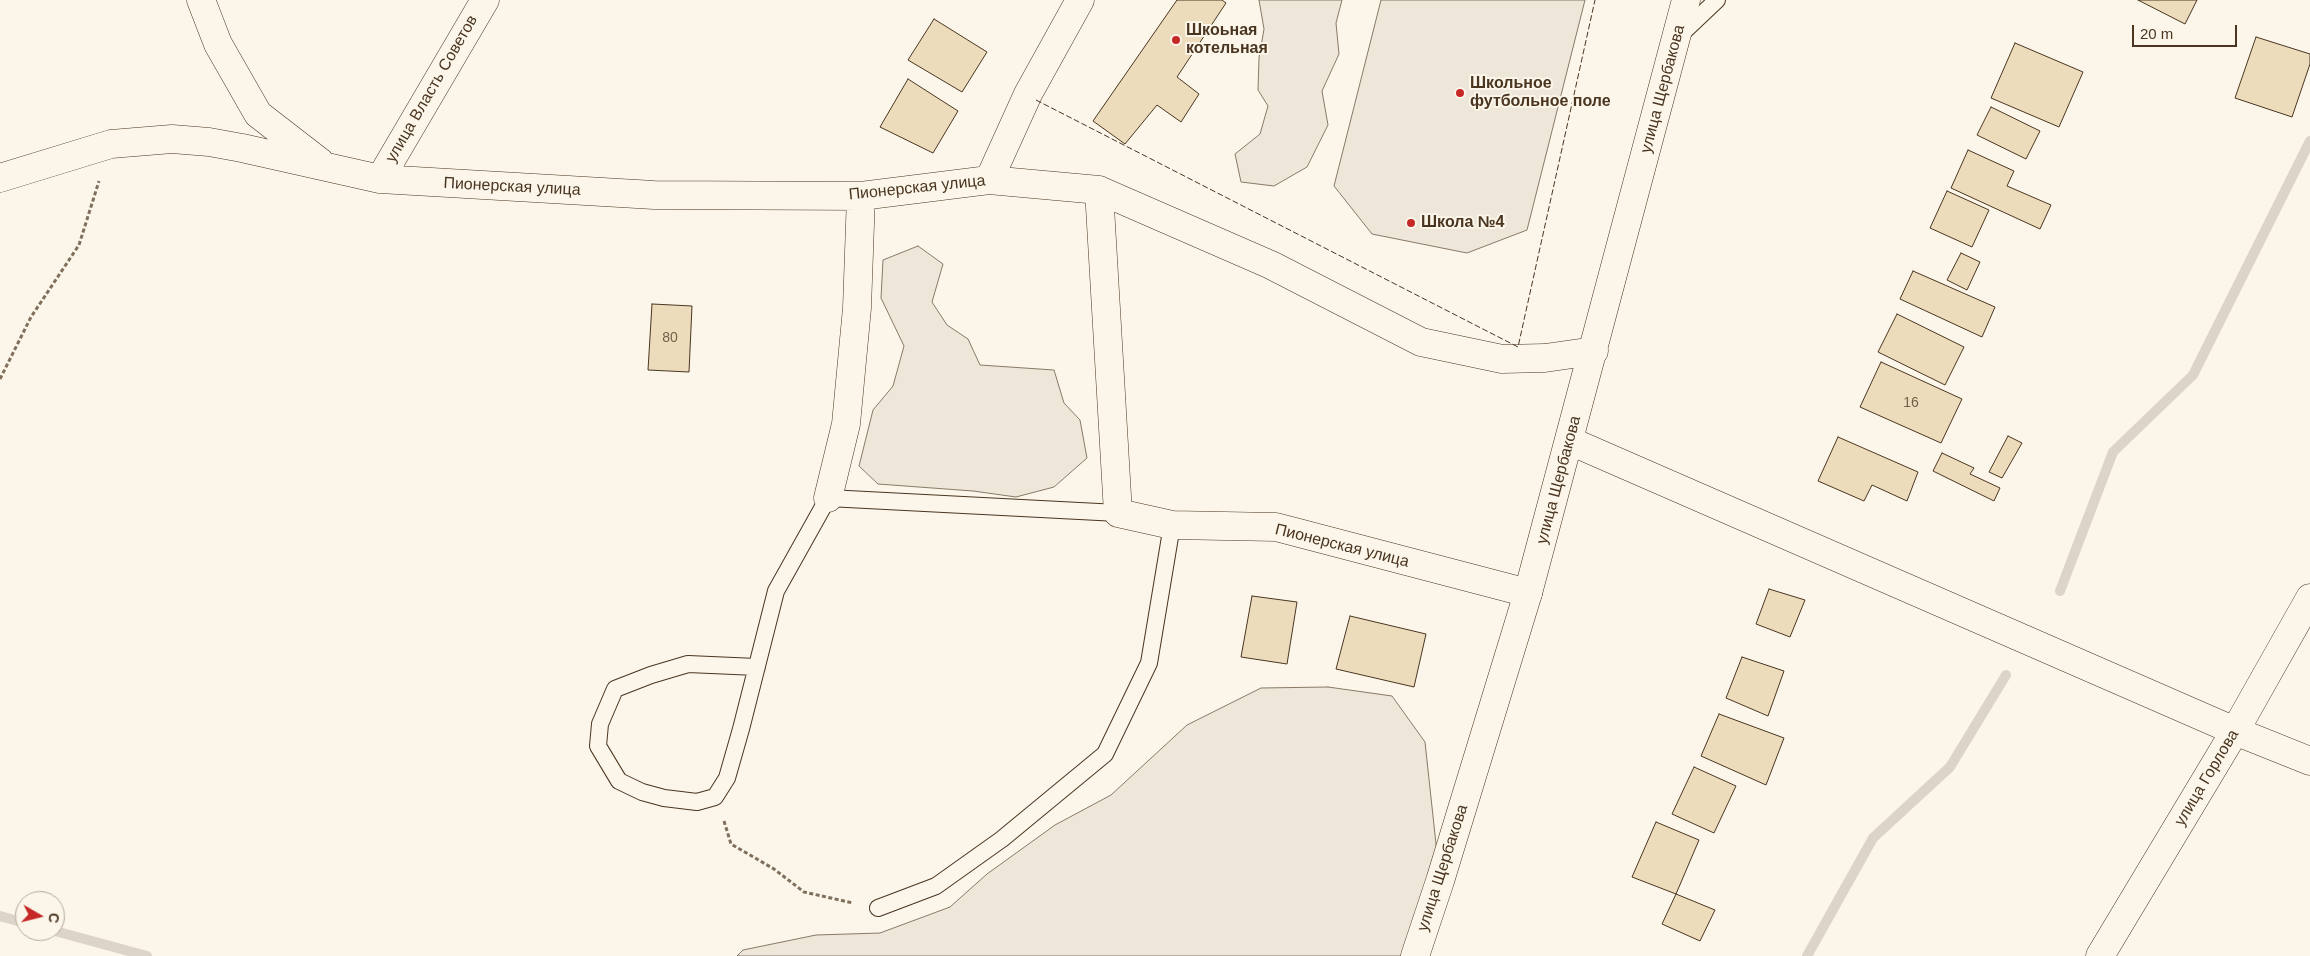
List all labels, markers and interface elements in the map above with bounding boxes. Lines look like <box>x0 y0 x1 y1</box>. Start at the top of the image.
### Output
street label: улица Власть Советов <box>382 12 482 166</box>
scale bar <box>2135 15 2240 47</box>
place label: Шкоьная котельная <box>1186 21 1268 59</box>
street label: улица Щербакова <box>1637 23 1689 155</box>
text: 20 m <box>2140 25 2173 42</box>
marker: Шкоьная котельная <box>1170 34 1182 46</box>
place label: Школьное футбольное поле <box>1470 74 1611 112</box>
marker: Школьное футбольное поле <box>1454 87 1466 99</box>
street label: Пионерская улица <box>848 171 986 205</box>
street label: Пионерская улица <box>443 174 581 200</box>
place label: Школа №4 <box>1421 213 1504 233</box>
marker: Школа №4 <box>1405 217 1417 229</box>
house number: 80 <box>662 330 678 346</box>
house number: 16 <box>1903 395 1919 411</box>
street label: улица Щербакова <box>1533 414 1585 546</box>
street label: Пионерская улица <box>1273 520 1411 572</box>
street label: улица Горлова <box>2171 726 2243 830</box>
street label: улица Щербакова <box>1413 802 1473 934</box>
north arrow <box>15 891 65 941</box>
text: С <box>45 912 62 924</box>

